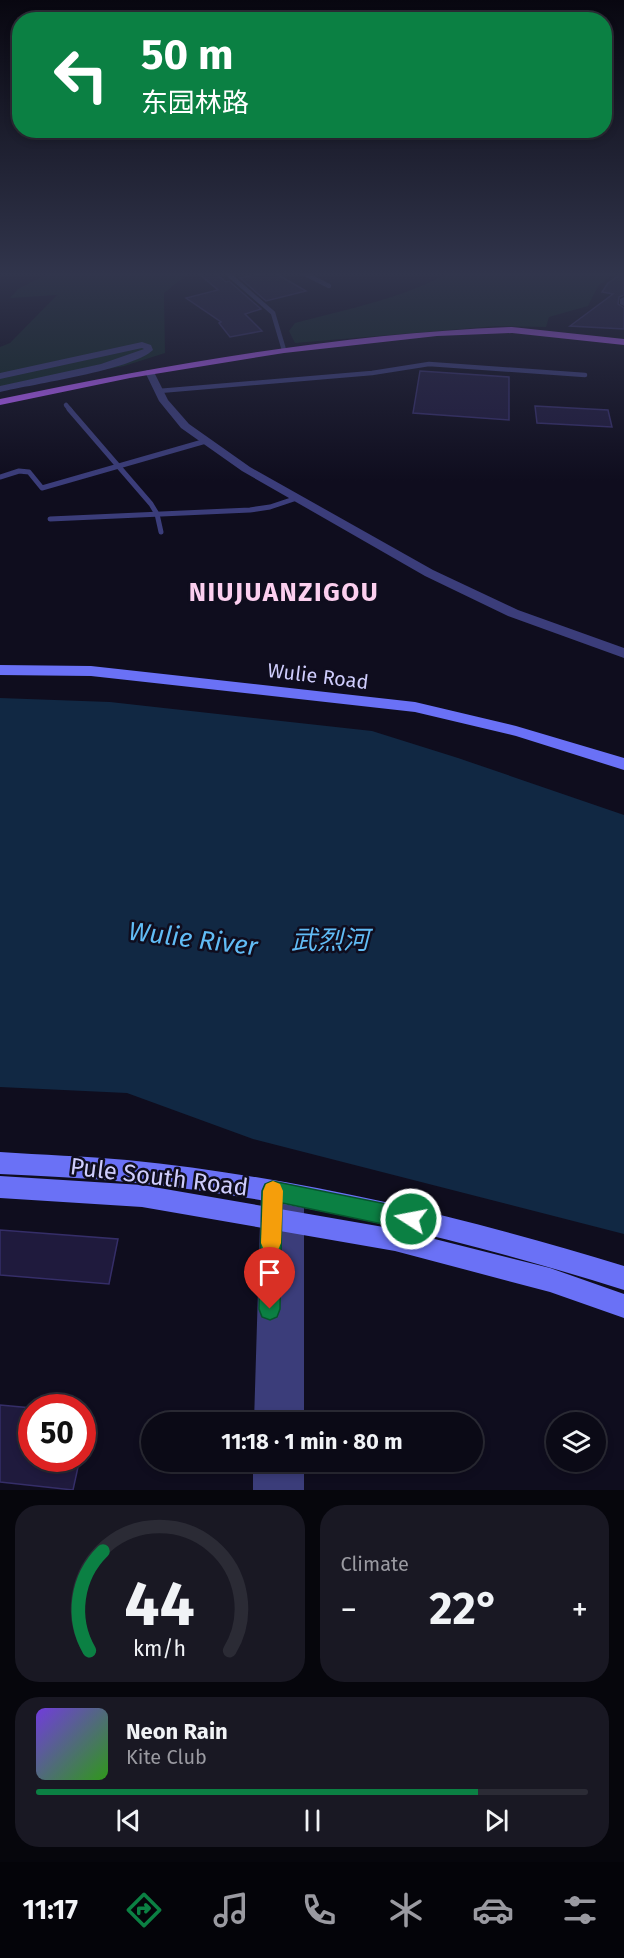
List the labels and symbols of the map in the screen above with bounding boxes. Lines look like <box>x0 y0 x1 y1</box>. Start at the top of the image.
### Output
district label: NIUJUANZIGOU <box>189 577 379 608</box>
street label: Wulie Road <box>266 658 370 694</box>
water label: Wulie River <box>127 916 260 962</box>
water label: 武烈河 <box>291 925 374 956</box>
street label: Pule South Road <box>68 1152 250 1202</box>
position arrow <box>379 1187 443 1251</box>
pin <box>244 1247 295 1309</box>
speed limit sign: 50 <box>18 1394 96 1472</box>

